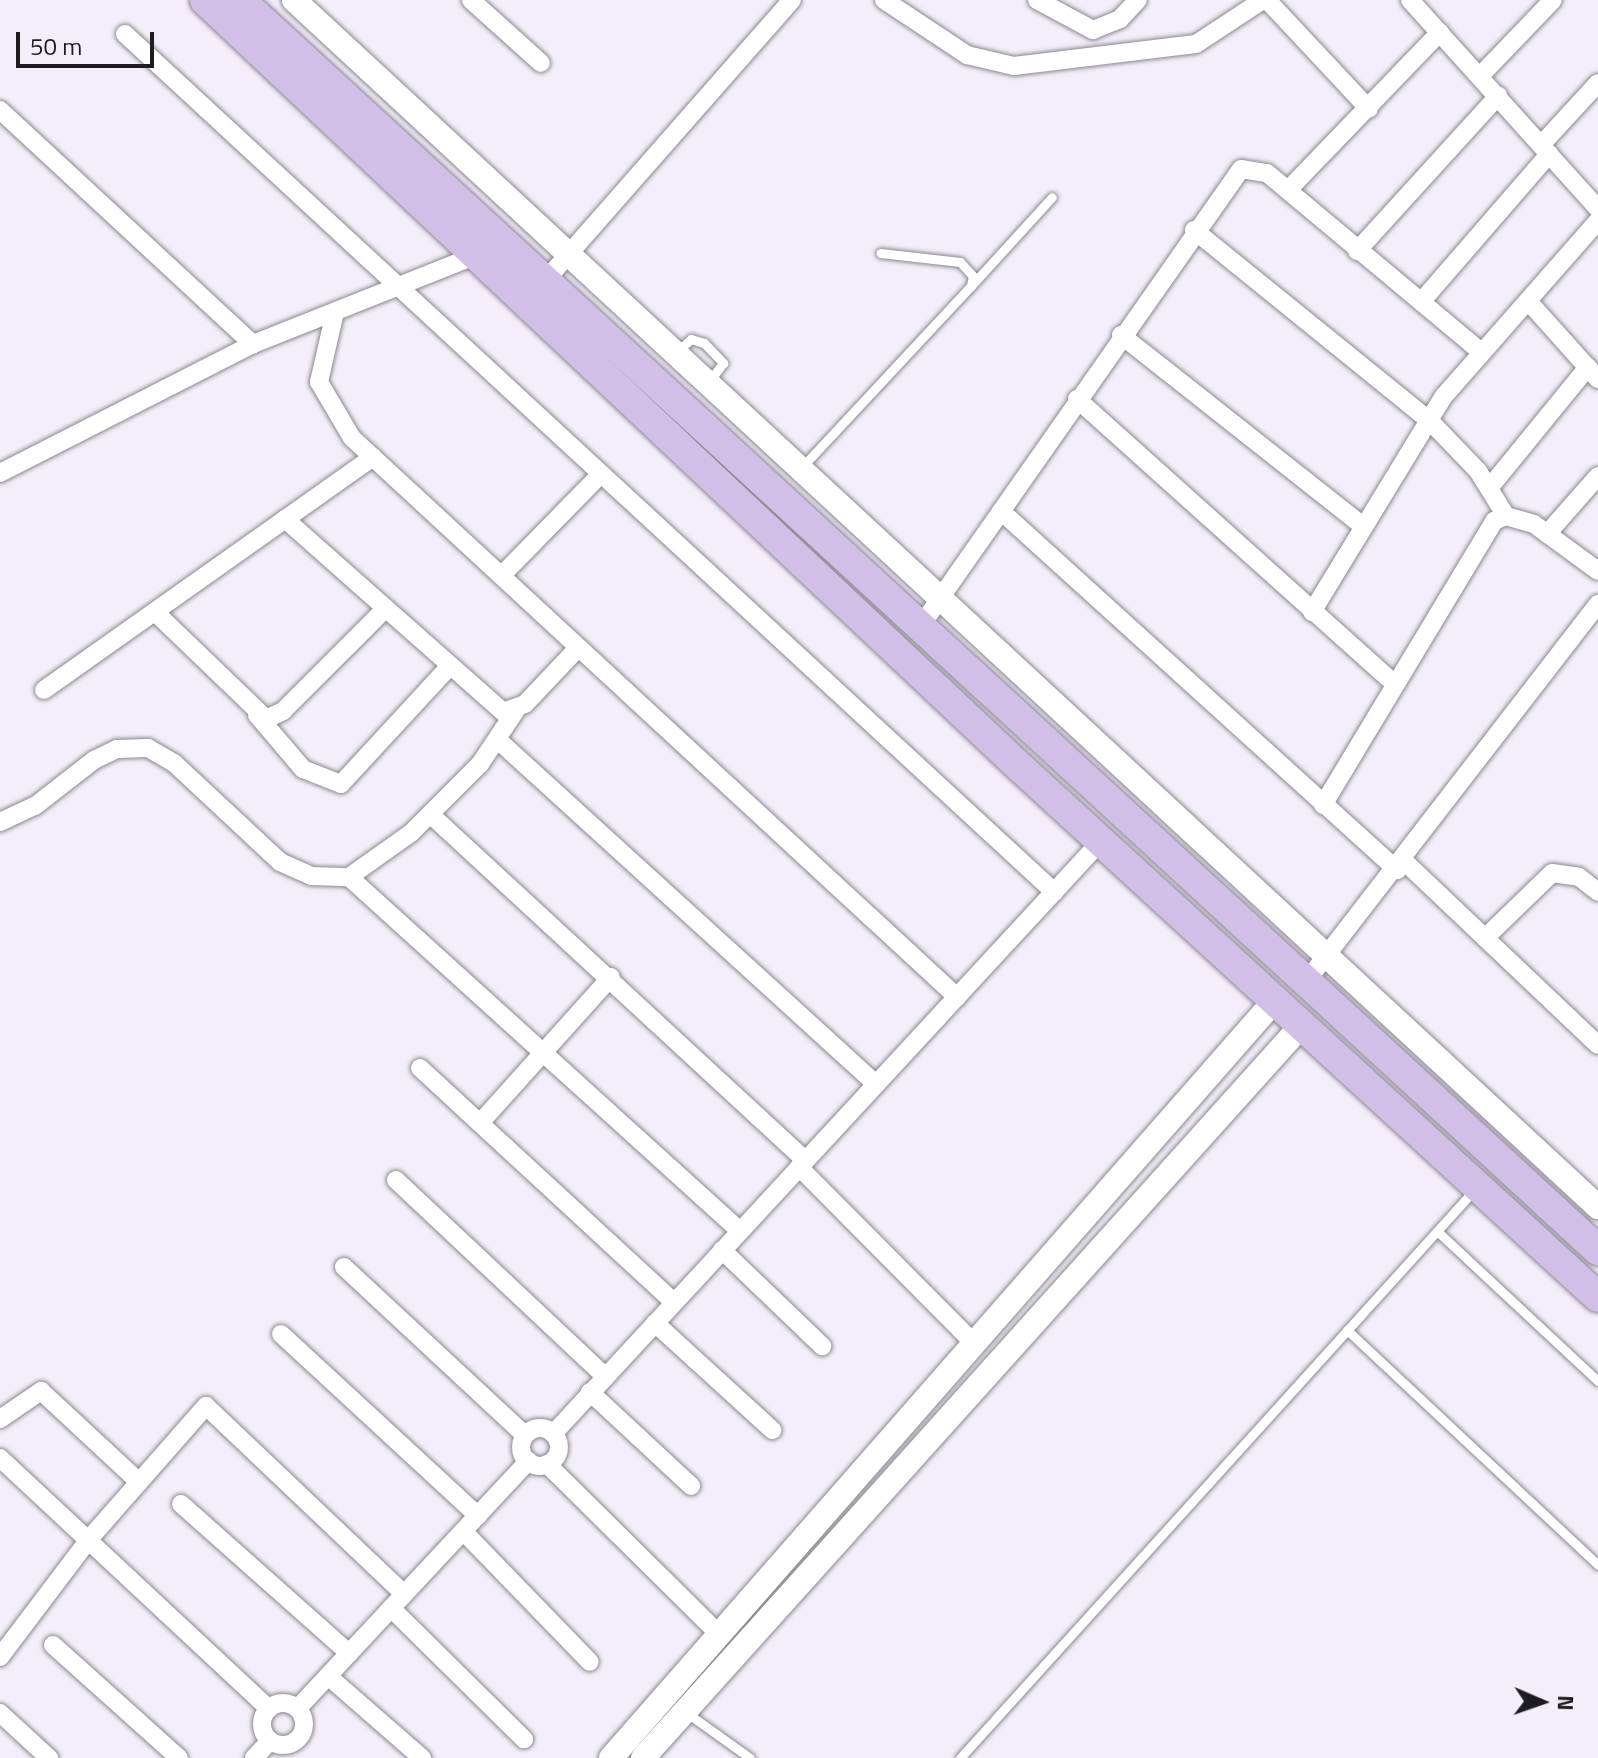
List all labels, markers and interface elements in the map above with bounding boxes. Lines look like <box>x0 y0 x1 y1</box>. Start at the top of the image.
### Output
scale bar <box>20 16 158 66</box>
text: 50 m <box>30 28 82 64</box>
north arrow <box>1502 1662 1582 1742</box>
text: N <box>1549 1695 1583 1711</box>

